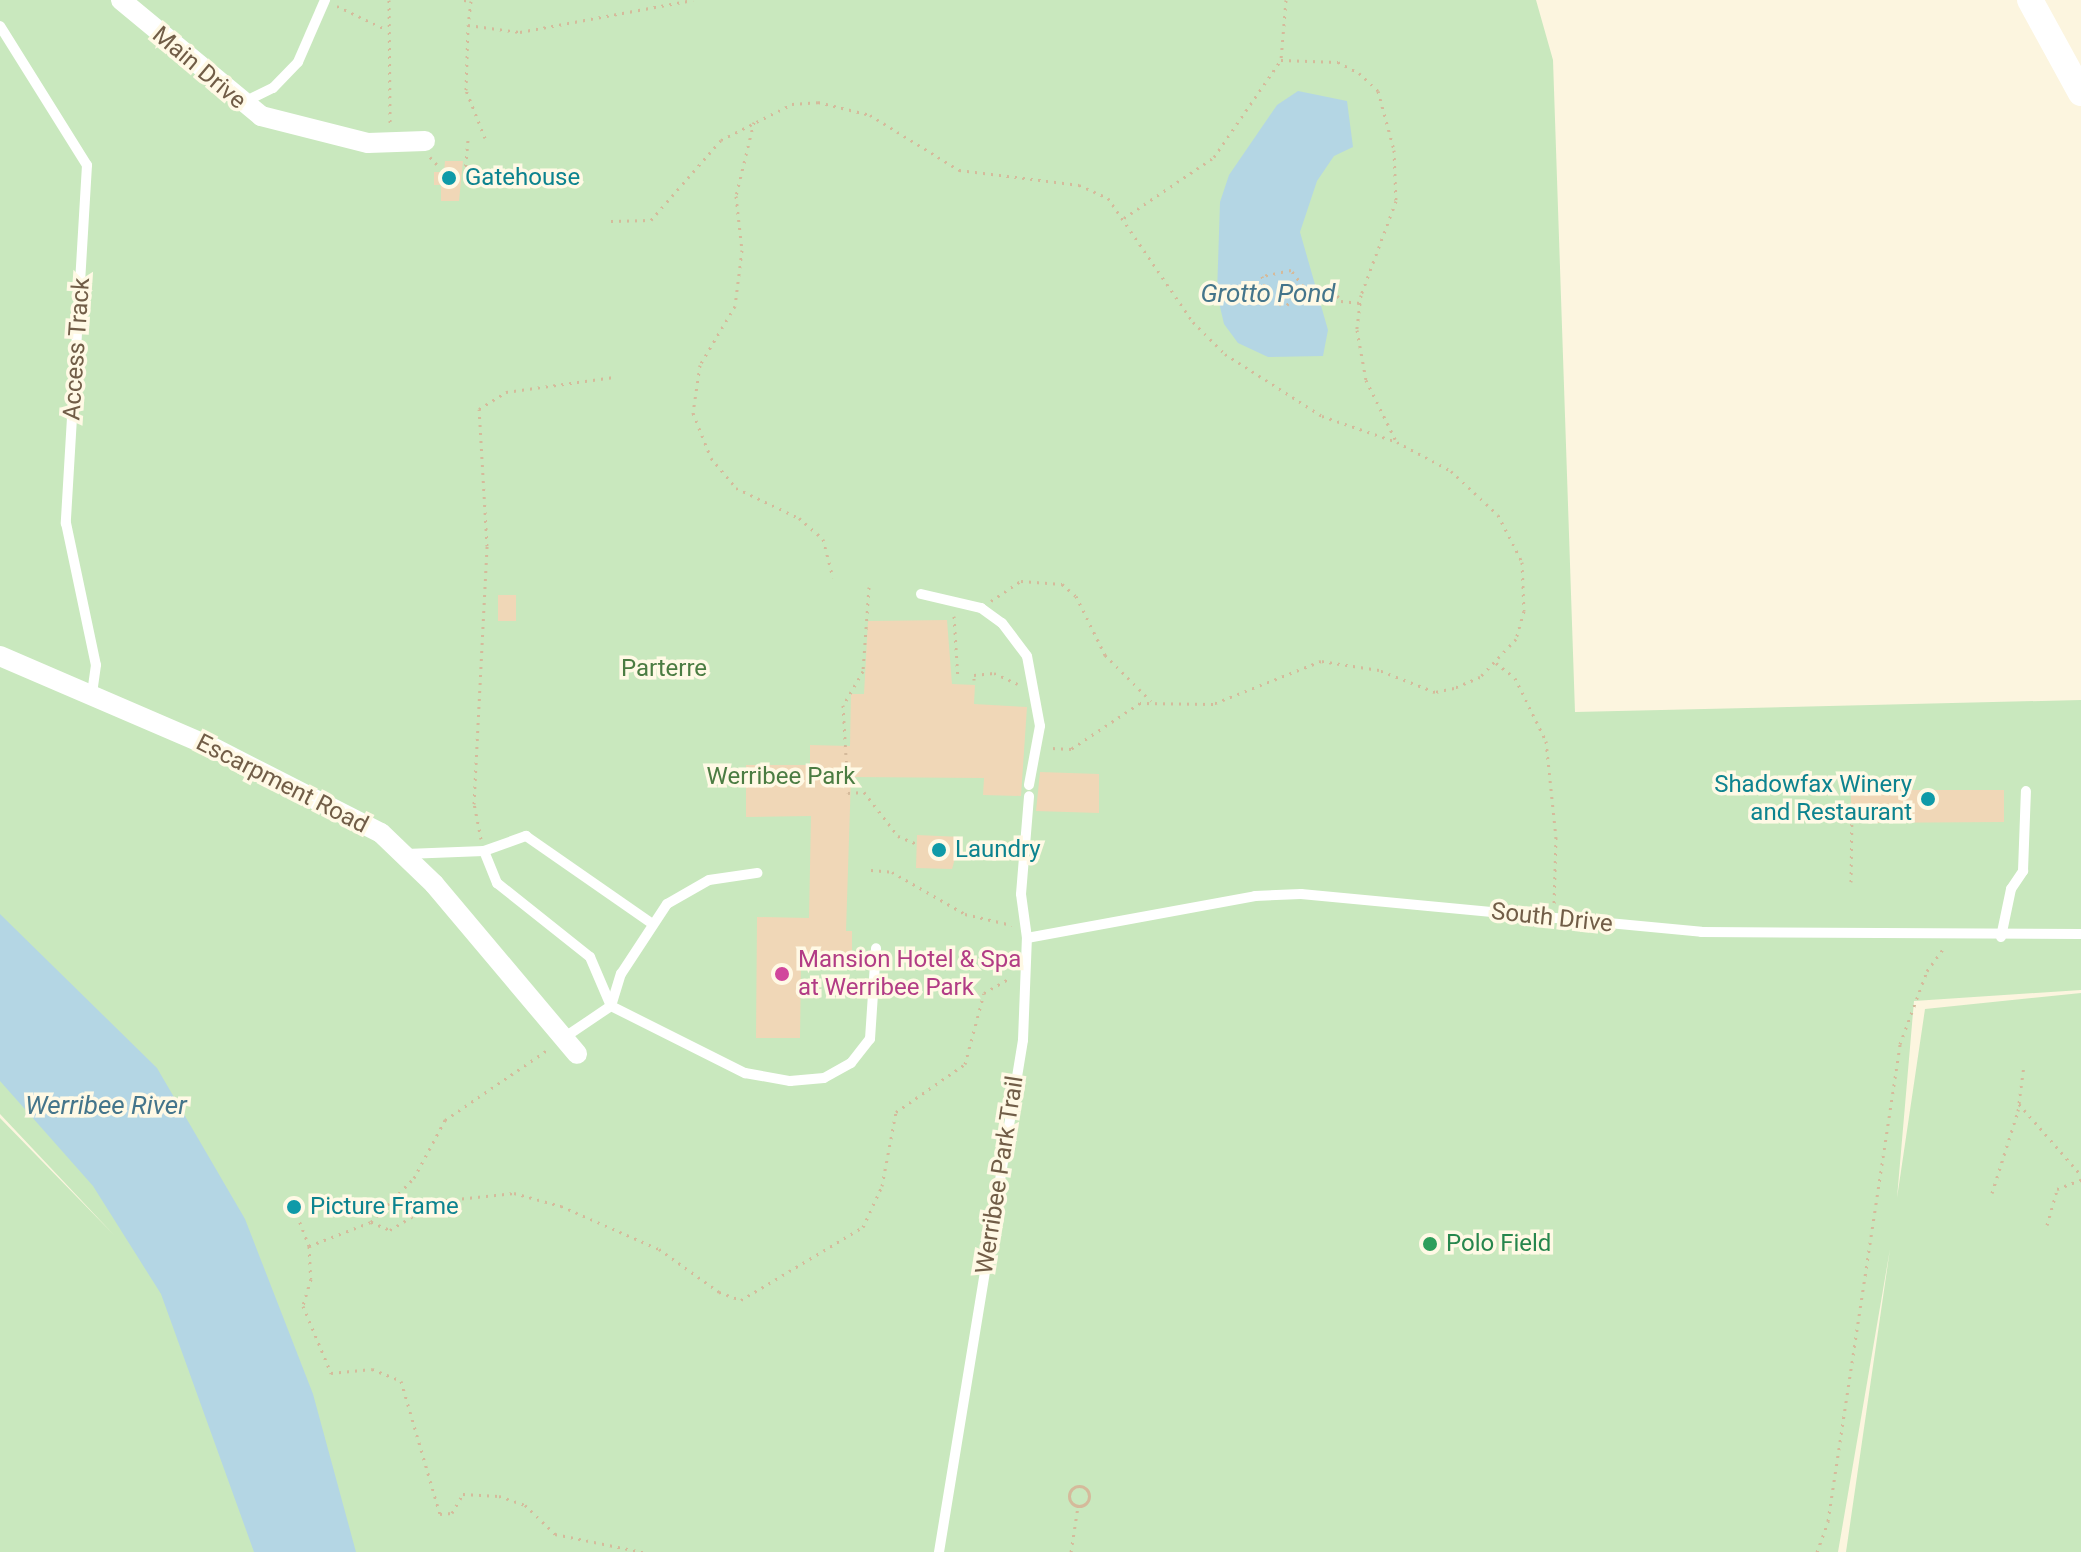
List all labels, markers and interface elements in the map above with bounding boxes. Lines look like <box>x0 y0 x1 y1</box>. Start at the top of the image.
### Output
street label: Main Drive <box>146 21 252 115</box>
place label: Gatehouse <box>465 164 580 192</box>
marker: Gatehouse <box>440 169 458 187</box>
street label: Access Track <box>58 277 96 421</box>
water label: Grotto Pond <box>1200 278 1336 310</box>
park label: Parterre <box>621 655 707 683</box>
street label: Escarpment Road <box>191 728 373 840</box>
park label: Werribee Park <box>706 763 856 791</box>
place label: Shadowfax Winery and Restaurant <box>1714 771 1912 827</box>
marker: Shadowfax Winery and Restaurant <box>1919 790 1937 808</box>
place label: Laundry <box>955 836 1041 864</box>
marker: Laundry <box>930 841 948 859</box>
street label: South Drive <box>1490 897 1614 939</box>
place label: Mansion Hotel & Spa at Werribee Park <box>798 946 1021 1002</box>
marker: Mansion Hotel & Spa at Werribee Park <box>773 965 791 983</box>
street label: Werribee Park Trail <box>970 1074 1030 1276</box>
water label: Werribee River <box>25 1090 187 1122</box>
place label: Picture Frame <box>310 1193 459 1221</box>
marker: Picture Frame <box>285 1198 303 1216</box>
place label: Polo Field <box>1446 1230 1551 1258</box>
marker: Polo Field <box>1421 1235 1439 1253</box>

